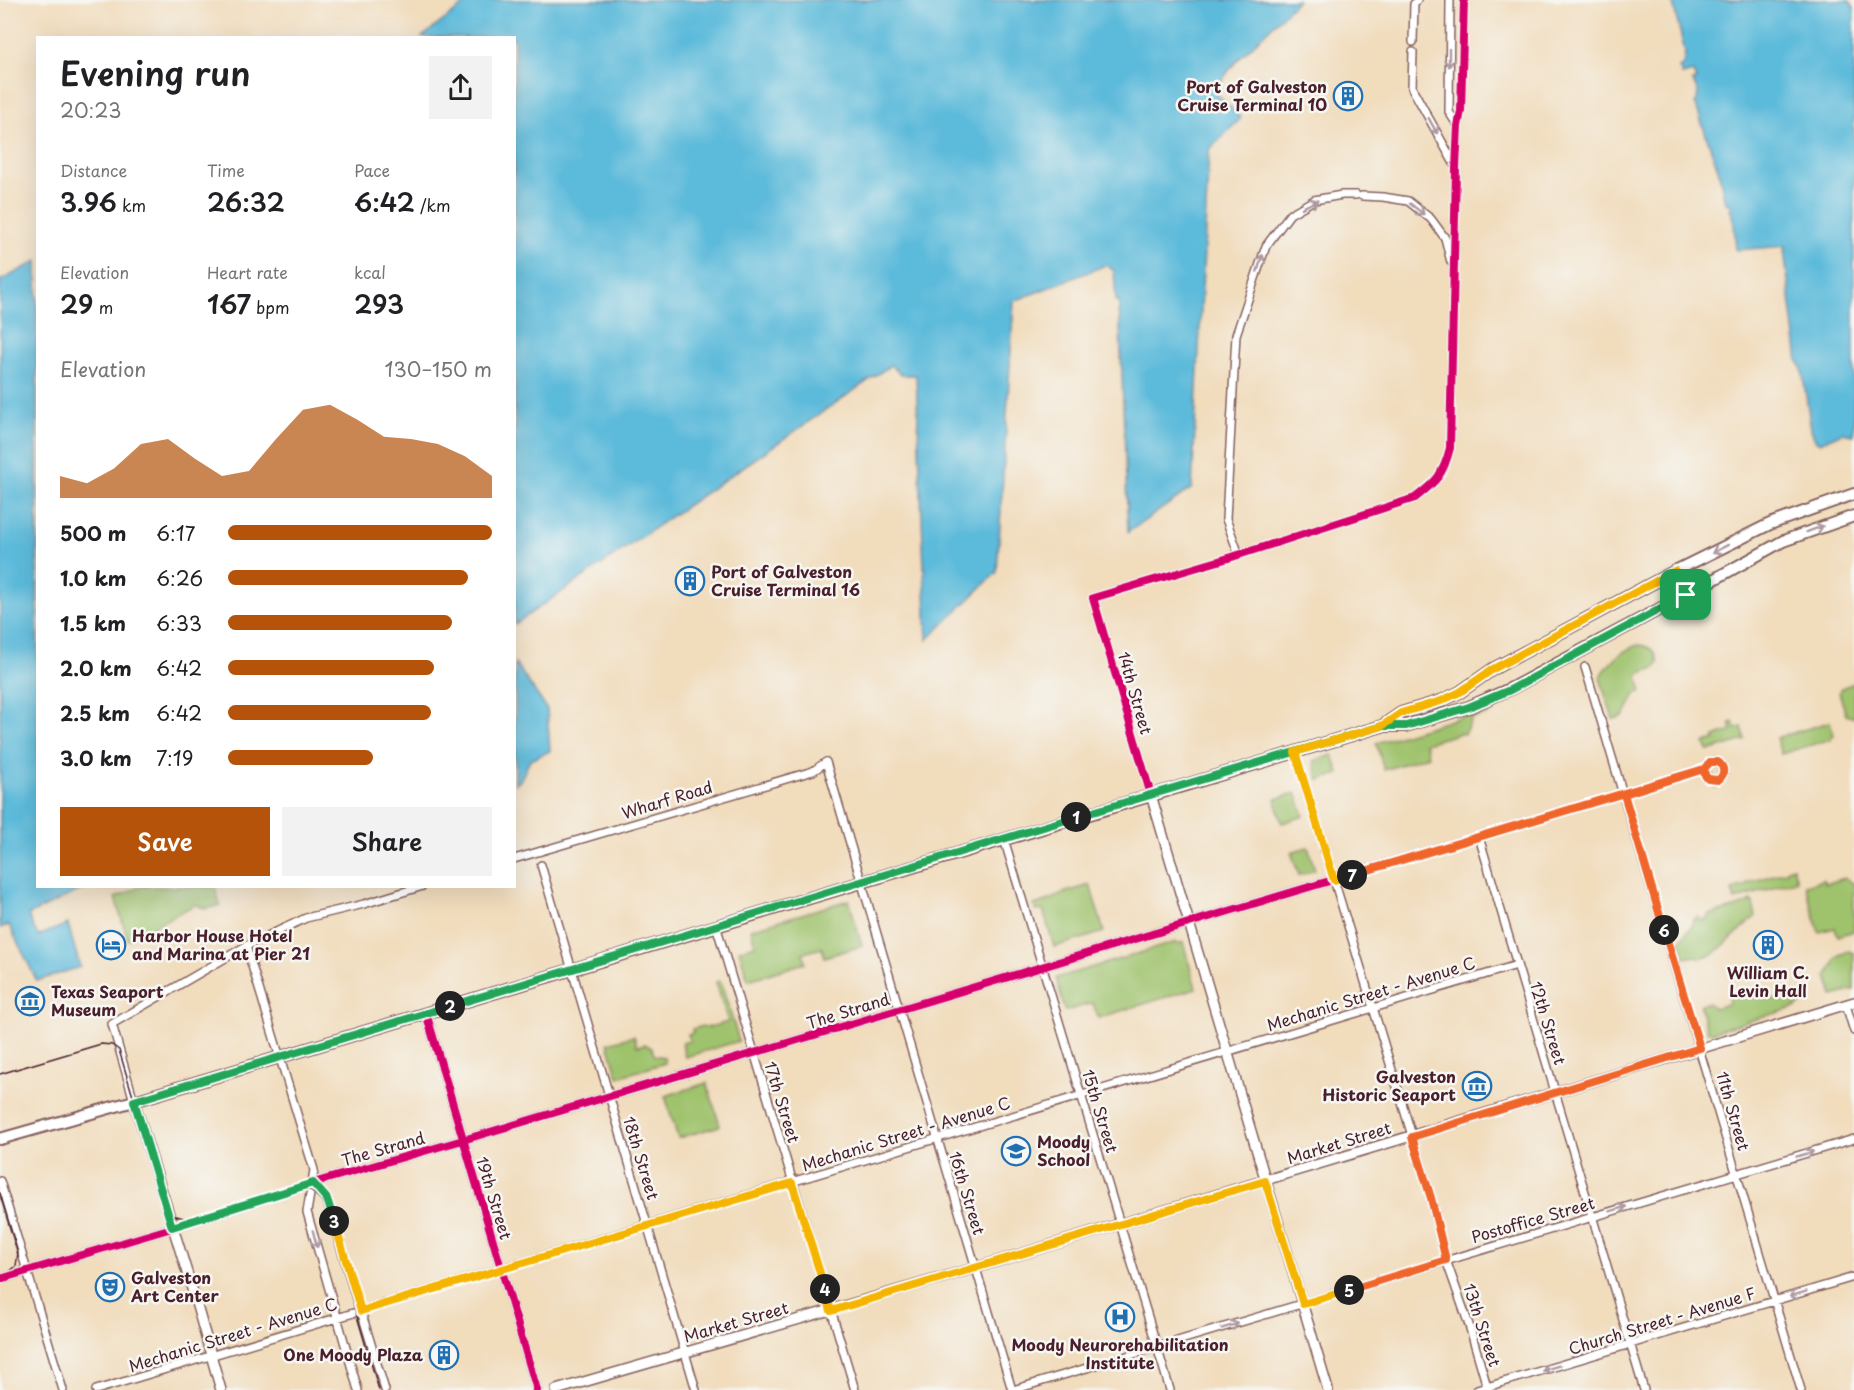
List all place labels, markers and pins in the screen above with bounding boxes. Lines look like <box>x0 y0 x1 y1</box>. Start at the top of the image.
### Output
place label: Port of Galveston Cruise Terminal 10 <box>1177 74 1327 116</box>
building icon: Port of Galveston Cruise Terminal 10 <box>1332 80 1364 112</box>
place label: Port of Galveston Cruise Terminal 16 <box>711 559 860 601</box>
building icon: Port of Galveston Cruise Terminal 16 <box>674 565 706 597</box>
pin <box>1660 569 1711 620</box>
pin: 1 <box>1061 802 1091 832</box>
pin: 7 <box>1337 860 1367 890</box>
pin: 6 <box>1649 915 1679 945</box>
place label: Harbor House Hotel and Marina at Pier 21 <box>132 923 310 965</box>
hotel icon: Harbor House Hotel and Marina at Pier 21 <box>95 929 127 961</box>
building icon: William C. Levin Hall <box>1752 929 1784 961</box>
place label: William C. Levin Hall <box>1727 960 1809 1002</box>
place label: Texas Seaport Museum <box>51 979 164 1021</box>
museum icon: Texas Seaport Museum <box>14 985 46 1017</box>
pin: 2 <box>435 991 465 1021</box>
place label: Galveston Historic Seaport <box>1322 1064 1456 1106</box>
museum icon: Galveston Historic Seaport <box>1461 1070 1493 1102</box>
place label: Moody School <box>1037 1129 1090 1171</box>
school or university icon: Moody School <box>1000 1135 1032 1167</box>
pin: 3 <box>319 1206 349 1236</box>
place label: Galveston Art Center <box>130 1265 219 1307</box>
theatre icon: Galveston Art Center <box>94 1271 126 1303</box>
pin: 4 <box>810 1274 840 1304</box>
pin: 5 <box>1334 1275 1364 1305</box>
hospital icon: Moody Neurorehabilitation Institute <box>1104 1301 1136 1333</box>
place label: Moody Neurorehabilitation Institute <box>1011 1332 1229 1374</box>
building icon: One Moody Plaza <box>428 1339 460 1371</box>
place label: One Moody Plaza <box>283 1342 424 1366</box>

